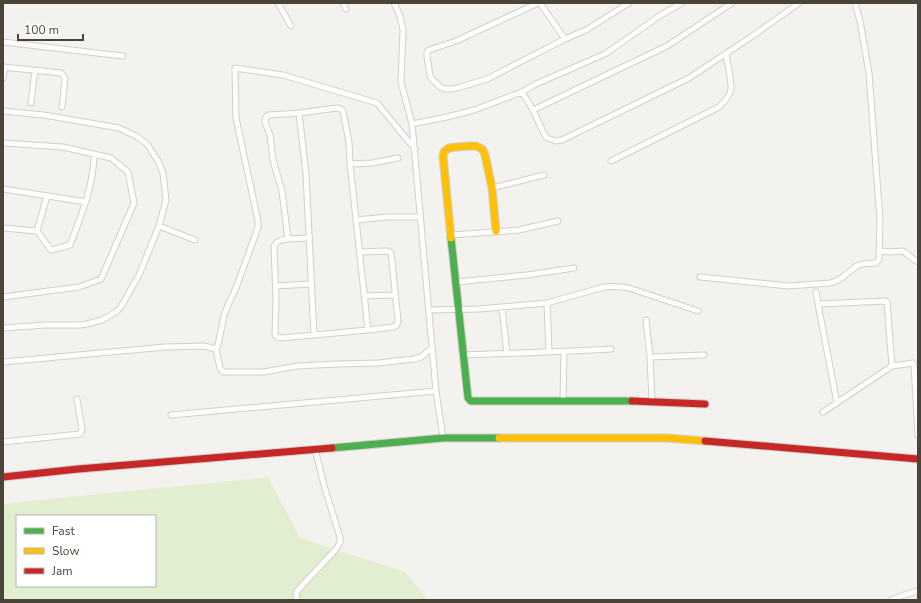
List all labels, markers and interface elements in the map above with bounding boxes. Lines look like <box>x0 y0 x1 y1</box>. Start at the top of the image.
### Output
scale bar <box>18 16 83 42</box>
text: 100 m <box>24 22 59 38</box>
legend <box>16 515 156 587</box>
text: Fast <box>52 523 75 539</box>
text: Slow <box>52 543 80 559</box>
text: Jam <box>51 563 73 579</box>

